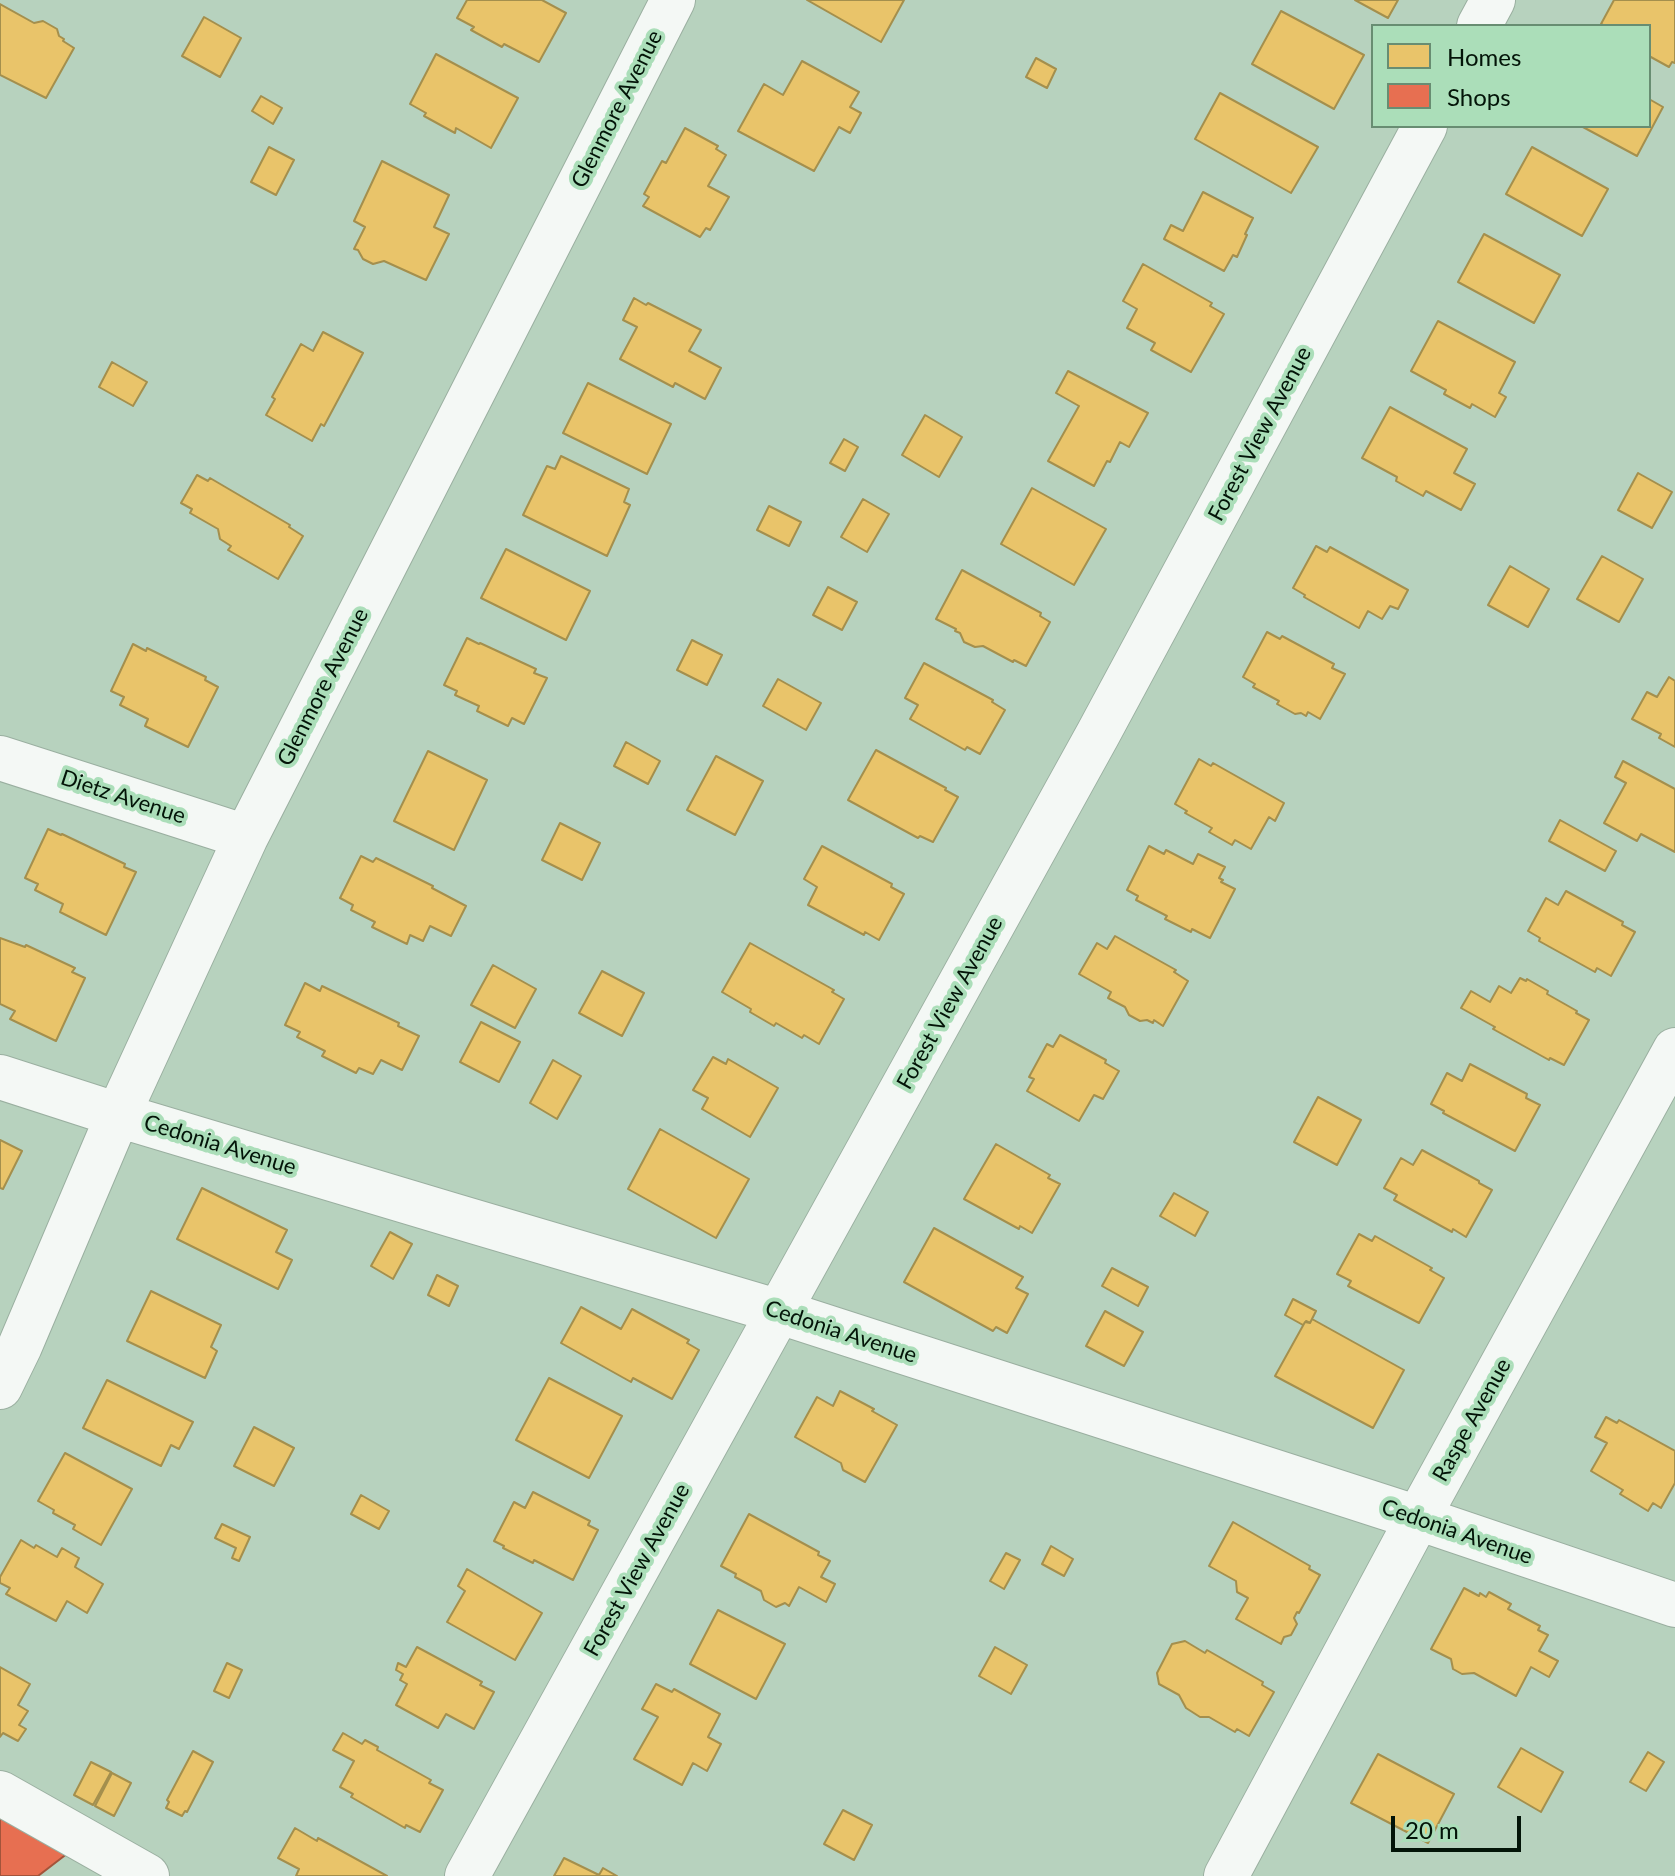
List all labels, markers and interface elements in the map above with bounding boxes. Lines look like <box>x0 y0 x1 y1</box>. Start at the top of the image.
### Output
legend <box>1371 24 1651 128</box>
street label: Glenmore Avenue <box>566 26 668 192</box>
text: Homes <box>1447 42 1521 71</box>
text: Shops <box>1447 82 1511 111</box>
street label: Forest View Avenue <box>1203 342 1317 526</box>
street label: Glenmore Avenue <box>272 604 374 770</box>
street label: Dietz Avenue <box>57 764 189 830</box>
street label: Forest View Avenue <box>892 912 1008 1094</box>
street label: Cedonia Avenue <box>141 1109 299 1181</box>
street label: Cedonia Avenue <box>762 1295 920 1369</box>
street label: Raspe Avenue <box>1427 1354 1517 1486</box>
street label: Forest View Avenue <box>579 1479 695 1661</box>
street label: Cedonia Avenue <box>1378 1494 1536 1570</box>
scale bar <box>1395 1800 1525 1850</box>
text: 20 m <box>1405 1815 1459 1844</box>

